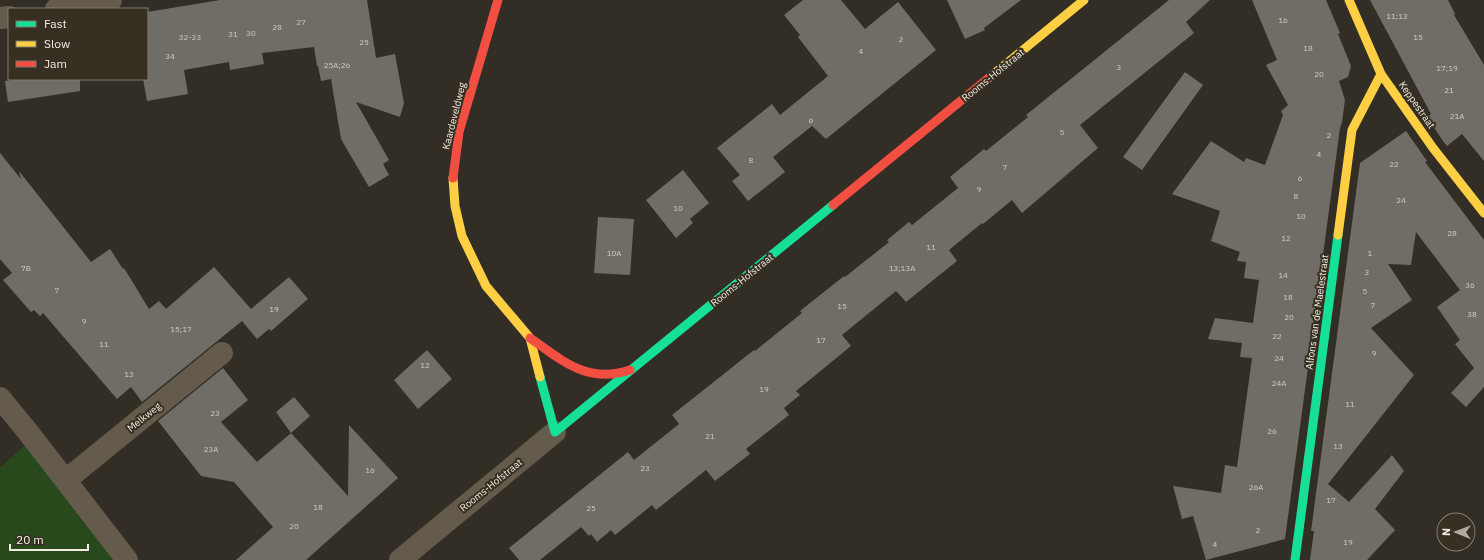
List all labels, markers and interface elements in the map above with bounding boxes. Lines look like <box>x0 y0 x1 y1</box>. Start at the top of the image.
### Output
legend <box>8 8 148 80</box>
house number: 11;13 <box>1386 11 1408 21</box>
house number: 16 <box>1278 15 1288 25</box>
text: Fast <box>44 16 67 31</box>
house number: 27 <box>296 17 306 27</box>
house number: 28 <box>272 22 282 32</box>
house number: 30 <box>246 28 256 38</box>
house number: 31 <box>228 29 238 39</box>
house number: 32-33 <box>179 32 201 42</box>
house number: 15 <box>1413 32 1423 42</box>
house number: 2 <box>899 34 904 44</box>
text: Slow <box>44 36 70 51</box>
house number: 25 <box>359 37 369 47</box>
house number: 18 <box>1303 43 1313 53</box>
street label: Rooms-Hofstraat <box>959 45 1027 104</box>
house number: 4 <box>859 46 864 56</box>
house number: 34 <box>165 51 175 61</box>
text: Jam <box>44 56 67 71</box>
house number: 25A;26 <box>324 60 351 70</box>
house number: 3 <box>1117 62 1122 72</box>
house number: 17;19 <box>1436 63 1458 73</box>
house number: 20 <box>1314 69 1324 79</box>
street label: Keppestraat <box>1396 79 1438 132</box>
street label: Kaardeveldweg <box>439 80 469 151</box>
house number: 21 <box>1444 85 1454 95</box>
house number: 21A <box>1450 111 1464 121</box>
house number: 6 <box>809 115 814 125</box>
house number: 5 <box>1060 127 1065 137</box>
house number: 2 <box>1327 130 1332 140</box>
house number: 4 <box>1317 149 1322 159</box>
house number: 8 <box>749 155 754 165</box>
house number: 22 <box>1389 159 1399 169</box>
house number: 7 <box>1003 162 1008 172</box>
house number: 6 <box>1298 173 1303 183</box>
house number: 9 <box>977 184 982 194</box>
house number: 8 <box>1294 191 1299 201</box>
house number: 24 <box>1396 195 1406 205</box>
house number: 10 <box>673 203 683 213</box>
house number: 10 <box>1296 211 1306 221</box>
house number: 28 <box>1447 228 1457 238</box>
house number: 12 <box>1281 233 1291 243</box>
house number: 11 <box>926 242 936 252</box>
house number: 10A <box>607 248 621 258</box>
house number: 1 <box>1368 248 1373 258</box>
street label: Rooms-Hofstraat <box>708 250 776 309</box>
street label: Alfons van de Maelestraat <box>1302 253 1332 370</box>
house number: 7B <box>21 263 31 273</box>
house number: 13;13A <box>889 263 915 273</box>
house number: 3 <box>1365 267 1370 277</box>
house number: 14 <box>1278 270 1288 280</box>
house number: 36 <box>1465 280 1475 290</box>
house number: 7 <box>55 285 60 295</box>
house number: 5 <box>1363 286 1368 296</box>
house number: 18 <box>1283 292 1293 302</box>
house number: 7 <box>1371 300 1376 310</box>
house number: 15 <box>837 301 847 311</box>
house number: 19 <box>269 304 279 314</box>
house number: 38 <box>1467 309 1477 319</box>
house number: 20 <box>1284 312 1294 322</box>
house number: 9 <box>82 316 87 326</box>
house number: 15;17 <box>170 324 192 334</box>
house number: 22 <box>1272 331 1282 341</box>
house number: 17 <box>816 335 826 345</box>
house number: 11 <box>99 339 109 349</box>
house number: 9 <box>1372 348 1377 358</box>
house number: 24 <box>1274 353 1284 363</box>
house number: 12 <box>420 360 430 370</box>
house number: 13 <box>124 369 134 379</box>
house number: 24A <box>1272 378 1286 388</box>
house number: 19 <box>759 384 769 394</box>
street label: Melkweg <box>124 399 164 435</box>
house number: 11 <box>1345 399 1355 409</box>
house number: 23 <box>210 408 220 418</box>
house number: 26 <box>1267 426 1277 436</box>
house number: 21 <box>705 431 715 441</box>
house number: 13 <box>1333 441 1343 451</box>
house number: 23A <box>204 444 218 454</box>
street label: Rooms-Hofstraat <box>457 455 525 514</box>
house number: 23 <box>640 463 650 473</box>
house number: 16 <box>365 465 375 475</box>
house number: 26A <box>1249 482 1263 492</box>
house number: 17 <box>1326 495 1336 505</box>
house number: 18 <box>313 502 323 512</box>
house number: 25 <box>586 503 596 513</box>
north arrow <box>1436 512 1476 552</box>
house number: 20 <box>289 521 299 531</box>
house number: 2 <box>1256 525 1261 535</box>
scale bar <box>10 526 88 552</box>
text: N <box>1439 528 1453 536</box>
text: 20 m <box>16 532 44 547</box>
house number: 19 <box>1343 537 1353 547</box>
house number: 4 <box>1213 539 1218 549</box>

